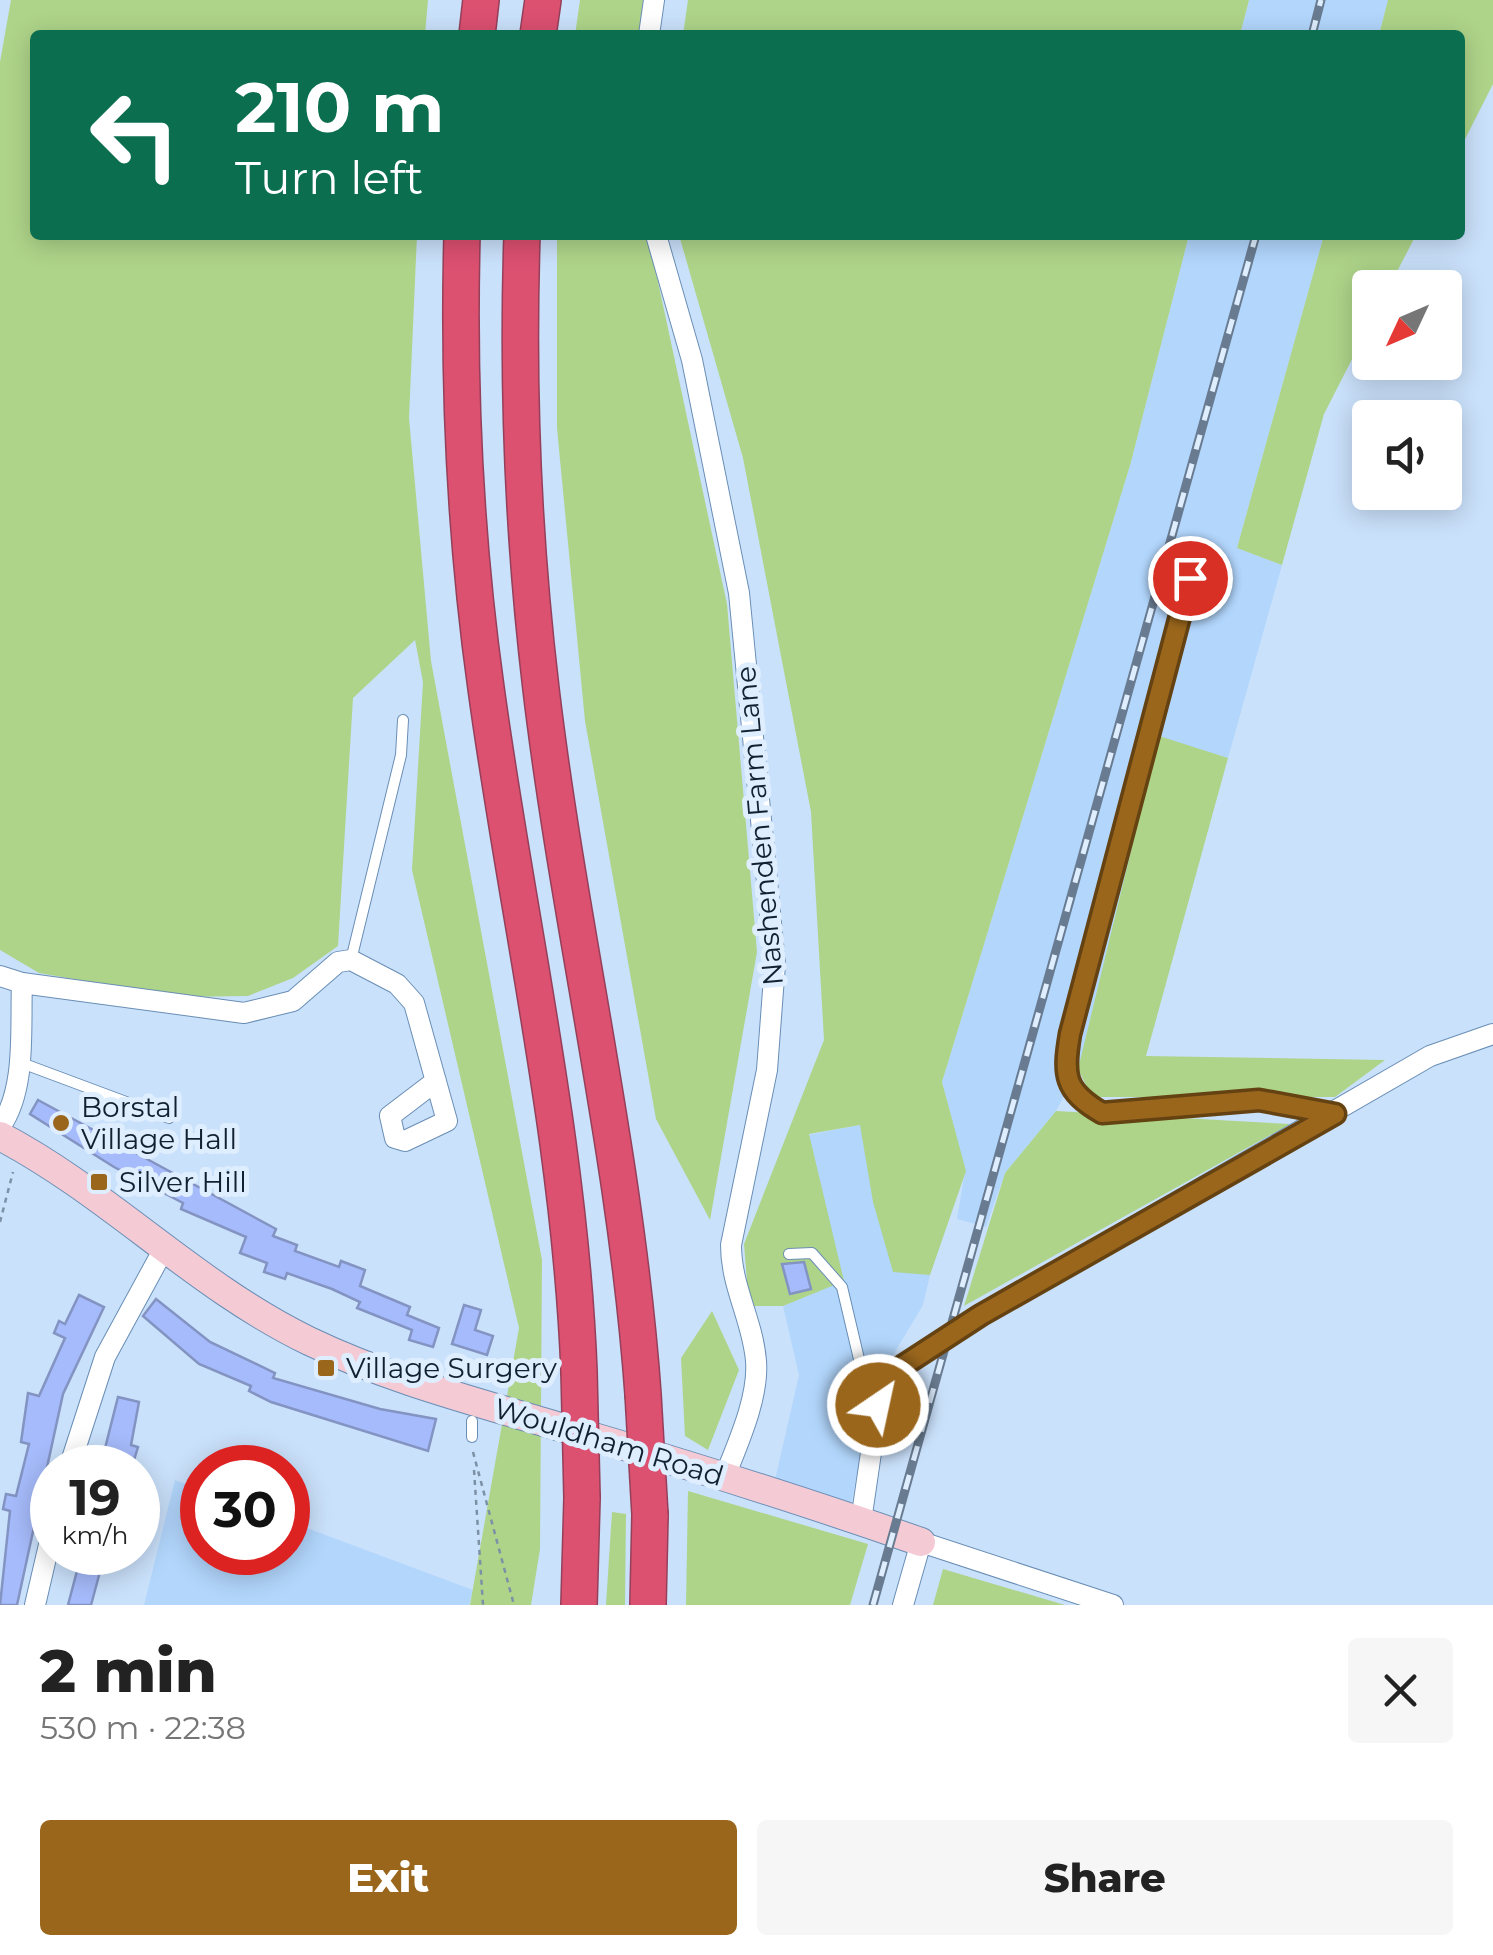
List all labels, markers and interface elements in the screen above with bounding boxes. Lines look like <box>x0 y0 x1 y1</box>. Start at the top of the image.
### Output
text: 210 m <box>235 64 445 150</box>
icon: left <box>70 70 200 200</box>
text: Turn left <box>235 150 423 205</box>
north arrow <box>1352 270 1462 380</box>
map controls <box>1352 270 1462 510</box>
button: sound <box>1352 400 1462 510</box>
pin <box>1148 536 1233 621</box>
icon: arrive <box>1163 551 1218 606</box>
street label: Nashenden Farm Lane <box>728 665 790 987</box>
place label: Borstal Village Hall <box>81 1090 237 1156</box>
marker: Borstal Village Hall <box>50 1112 72 1134</box>
place label: Silver Hill <box>119 1165 247 1199</box>
marker: Silver Hill <box>88 1171 110 1193</box>
place label: Village Surgery <box>346 1351 558 1385</box>
position arrow <box>826 1353 930 1457</box>
marker: Village Surgery <box>315 1357 337 1379</box>
street label: Wouldham Road <box>490 1391 728 1493</box>
speed limit sign: 30 <box>180 1445 310 1575</box>
text: 19 <box>69 1467 121 1528</box>
text: km/h <box>62 1520 128 1550</box>
text: 2 min <box>40 1634 217 1707</box>
button: close <box>1348 1638 1453 1743</box>
text: 530 m · 22:38 <box>40 1708 246 1747</box>
button: Exit <box>40 1820 737 1935</box>
button: Share <box>757 1820 1453 1935</box>

